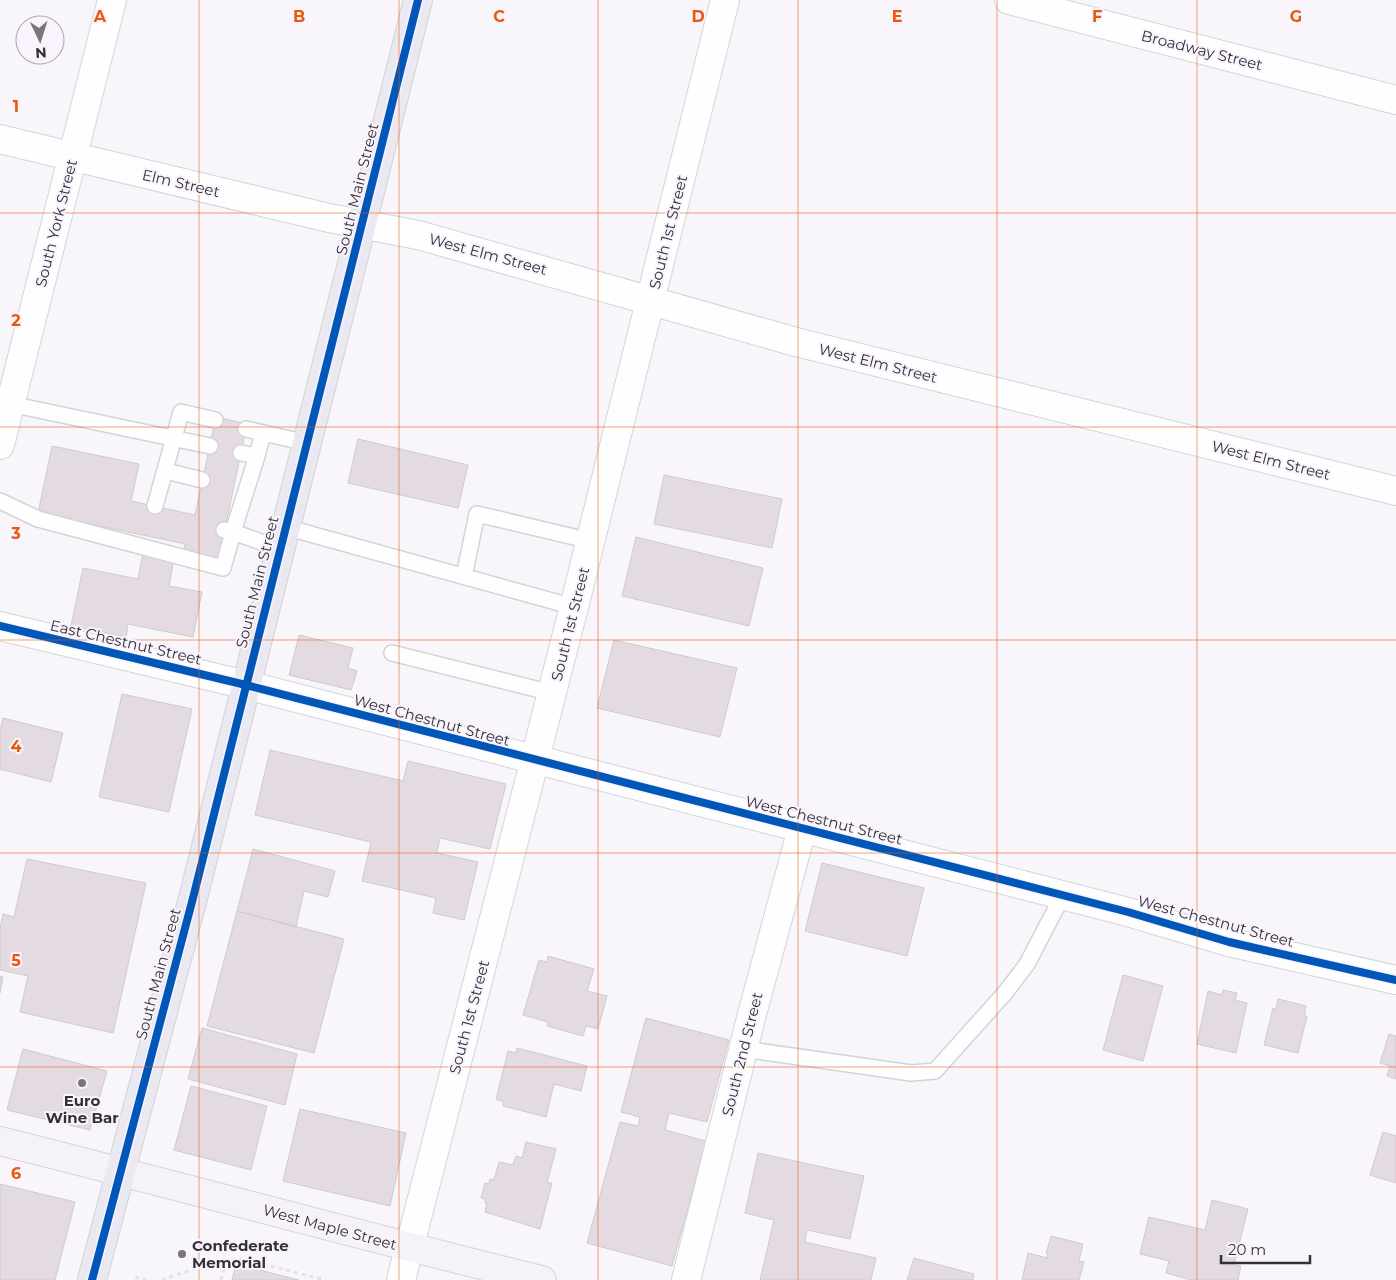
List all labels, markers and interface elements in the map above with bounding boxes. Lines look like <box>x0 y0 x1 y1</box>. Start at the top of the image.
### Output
text: A <box>93 7 107 26</box>
text: B <box>293 7 305 26</box>
text: C <box>493 7 505 26</box>
text: D <box>691 7 705 26</box>
text: E <box>892 7 902 26</box>
text: F <box>1092 7 1102 26</box>
text: G <box>1290 7 1302 26</box>
north arrow <box>15 15 65 65</box>
street label: Broadway Street <box>1139 26 1265 74</box>
text: N <box>35 44 47 62</box>
text: 1 <box>13 97 19 116</box>
street label: South Main Street <box>331 121 383 257</box>
street label: South York Street <box>31 157 81 289</box>
street label: Elm Street <box>140 165 222 201</box>
street label: South 1st Street <box>645 173 691 291</box>
street label: West Elm Street <box>427 229 549 279</box>
text: 2 <box>11 311 21 330</box>
street label: West Elm Street <box>817 339 939 387</box>
street label: West Elm Street <box>1210 436 1332 484</box>
street label: South Main Street <box>231 514 283 650</box>
text: 3 <box>10 524 21 543</box>
street label: South 1st Street <box>547 565 593 683</box>
street label: East Chestnut Street <box>48 615 204 669</box>
street label: West Chestnut Street <box>352 690 512 750</box>
text: 4 <box>10 737 22 756</box>
street label: West Chestnut Street <box>744 791 904 849</box>
street label: West Chestnut Street <box>1136 891 1296 951</box>
street label: South Main Street <box>131 906 185 1042</box>
text: 5 <box>11 951 21 970</box>
street label: South 1st Street <box>445 958 493 1076</box>
street label: South 2nd Street <box>717 990 767 1118</box>
marker: Euro Wine Bar <box>76 1077 88 1089</box>
place label: Euro Wine Bar <box>45 1091 119 1127</box>
text: 6 <box>11 1164 21 1183</box>
street label: West Maple Street <box>261 1200 399 1254</box>
scale bar <box>1221 1232 1310 1264</box>
place label: Confederate Memorial <box>192 1236 289 1272</box>
text: 20 m <box>1228 1240 1266 1259</box>
marker: Confederate Memorial <box>176 1248 188 1260</box>

